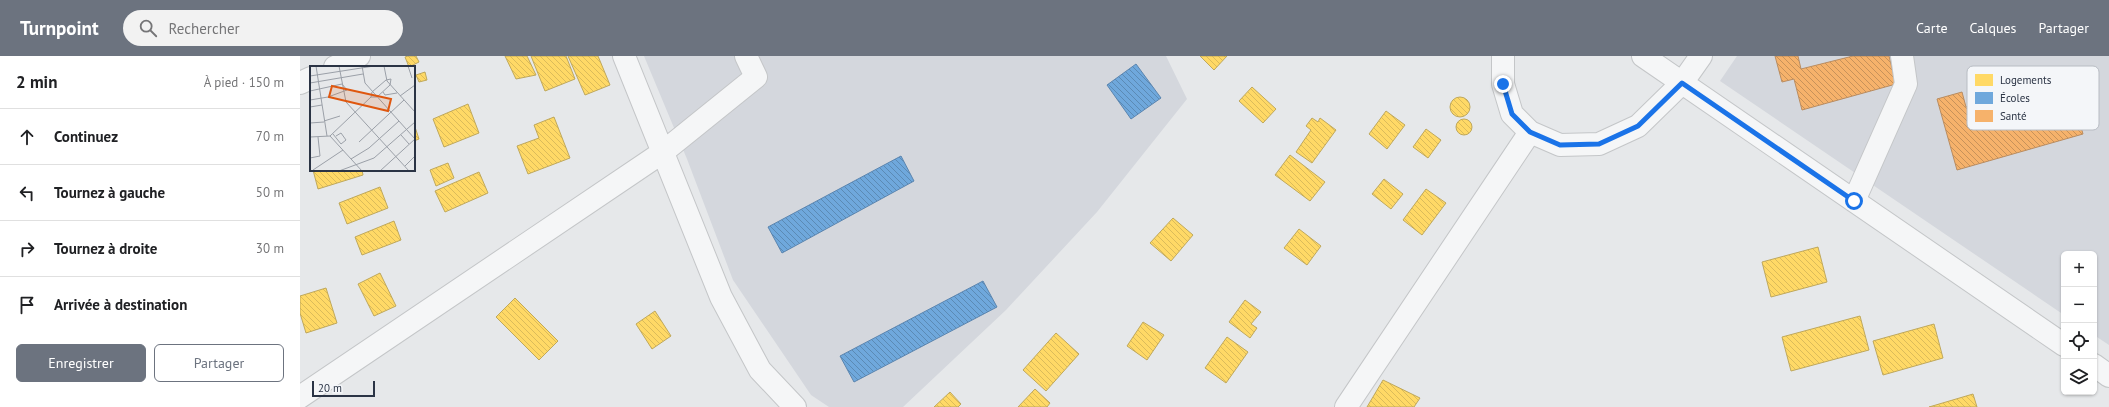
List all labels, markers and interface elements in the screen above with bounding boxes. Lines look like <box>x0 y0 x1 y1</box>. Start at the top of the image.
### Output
search box <box>123 10 403 46</box>
text: Turnpoint <box>20 16 99 40</box>
icon: search <box>137 17 159 39</box>
text: Rechercher <box>169 19 240 38</box>
text: Carte <box>1916 19 1948 37</box>
text: Calques <box>1970 19 2016 37</box>
text: Partager <box>2038 19 2089 37</box>
inset map <box>310 66 415 171</box>
legend <box>1967 66 2099 130</box>
text: 2 min <box>16 71 57 93</box>
text: Logements <box>2000 73 2052 87</box>
text: À pied · 150 m <box>204 74 284 91</box>
route end <box>1494 75 1512 93</box>
text: Écoles <box>2000 91 2030 105</box>
text: Santé <box>2000 109 2027 123</box>
icon: ahead <box>16 126 38 148</box>
text: Continuez <box>54 127 118 146</box>
text: 70 m <box>256 128 284 145</box>
icon: left <box>16 182 38 204</box>
text: Tournez à gauche <box>54 183 165 202</box>
text: 50 m <box>256 184 284 201</box>
route start <box>1845 192 1863 210</box>
icon: right <box>16 238 38 260</box>
text: Tournez à droite <box>54 239 157 258</box>
text: 30 m <box>256 240 284 257</box>
map controls <box>2061 251 2097 395</box>
button: + <box>2061 251 2097 287</box>
button: − <box>2061 287 2097 323</box>
icon: arrive <box>16 294 38 316</box>
text: Arrivée à destination <box>54 295 187 314</box>
button: locate <box>2061 323 2097 359</box>
button: Enregistrer <box>16 344 146 382</box>
button: Partager <box>154 344 284 382</box>
button: layers <box>2061 359 2097 395</box>
scale bar <box>312 379 375 398</box>
text: 20 m <box>318 381 342 395</box>

